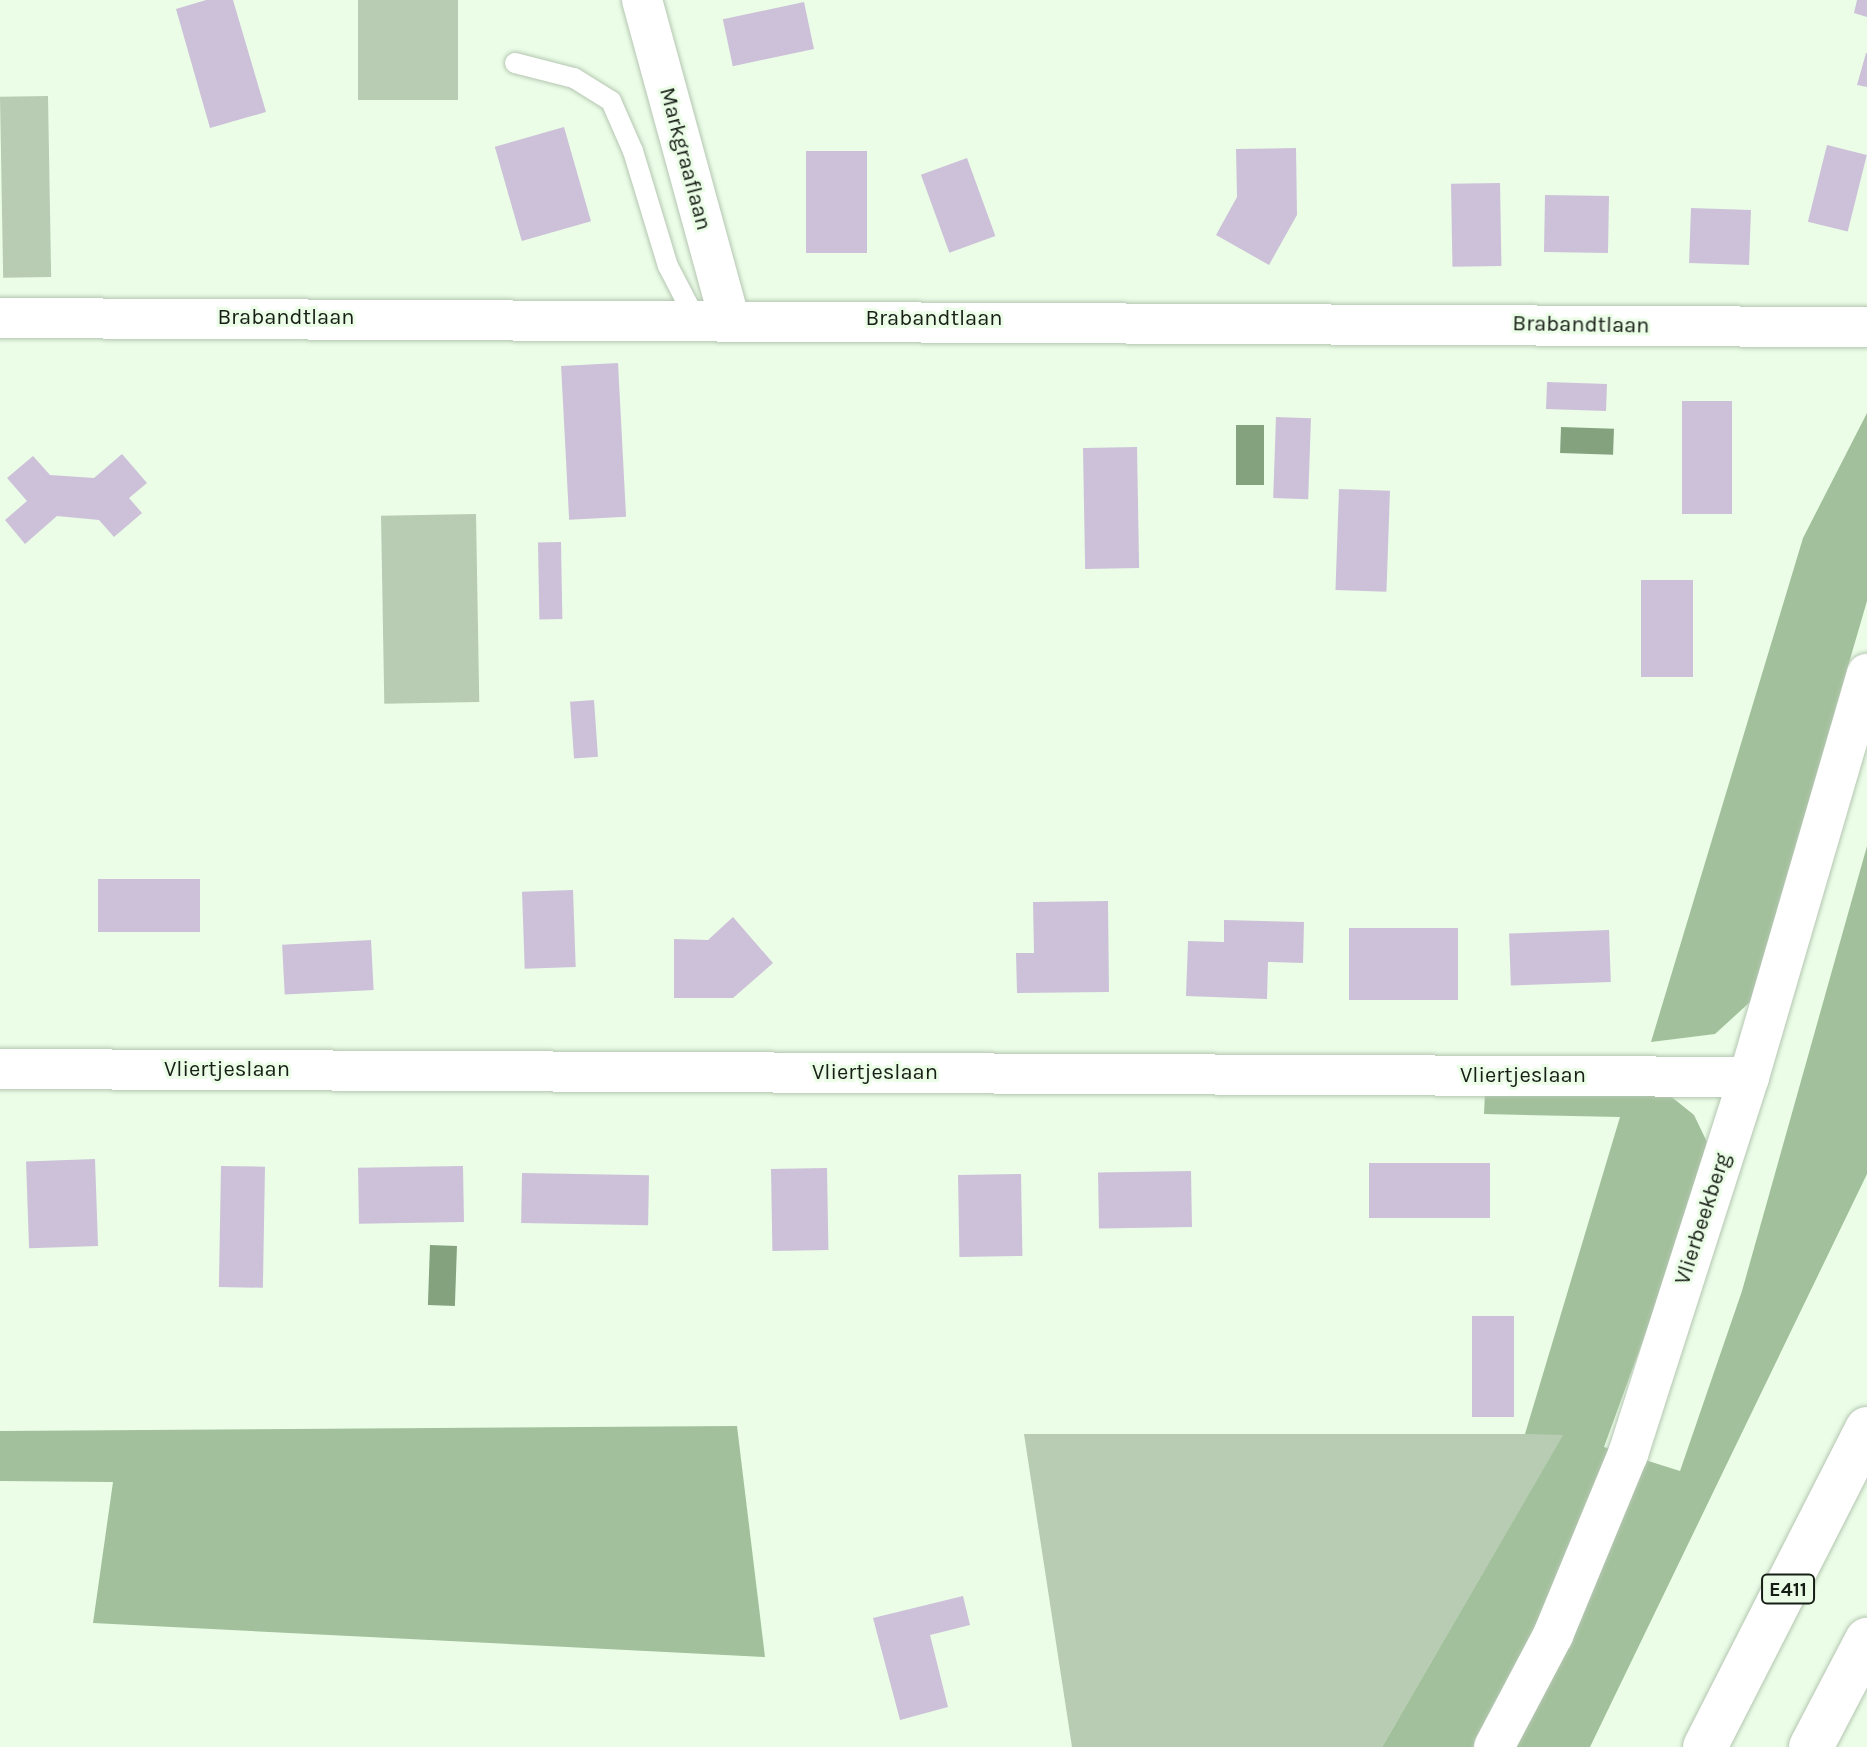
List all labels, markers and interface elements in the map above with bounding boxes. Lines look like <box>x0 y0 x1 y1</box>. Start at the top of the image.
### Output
street label: Markgraaflaan <box>653 85 717 233</box>
street label: Brabandtlaan <box>217 305 355 331</box>
street label: Brabandtlaan <box>865 306 1003 332</box>
street label: Brabandtlaan <box>1512 311 1650 339</box>
street label: Vliertjeslaan <box>164 1057 290 1083</box>
street label: Vliertjeslaan <box>812 1060 938 1086</box>
street label: Vliertjeslaan <box>1460 1063 1586 1089</box>
street label: Vlierbeekberg <box>1669 1150 1737 1288</box>
road number: E411 <box>1760 1573 1816 1605</box>

